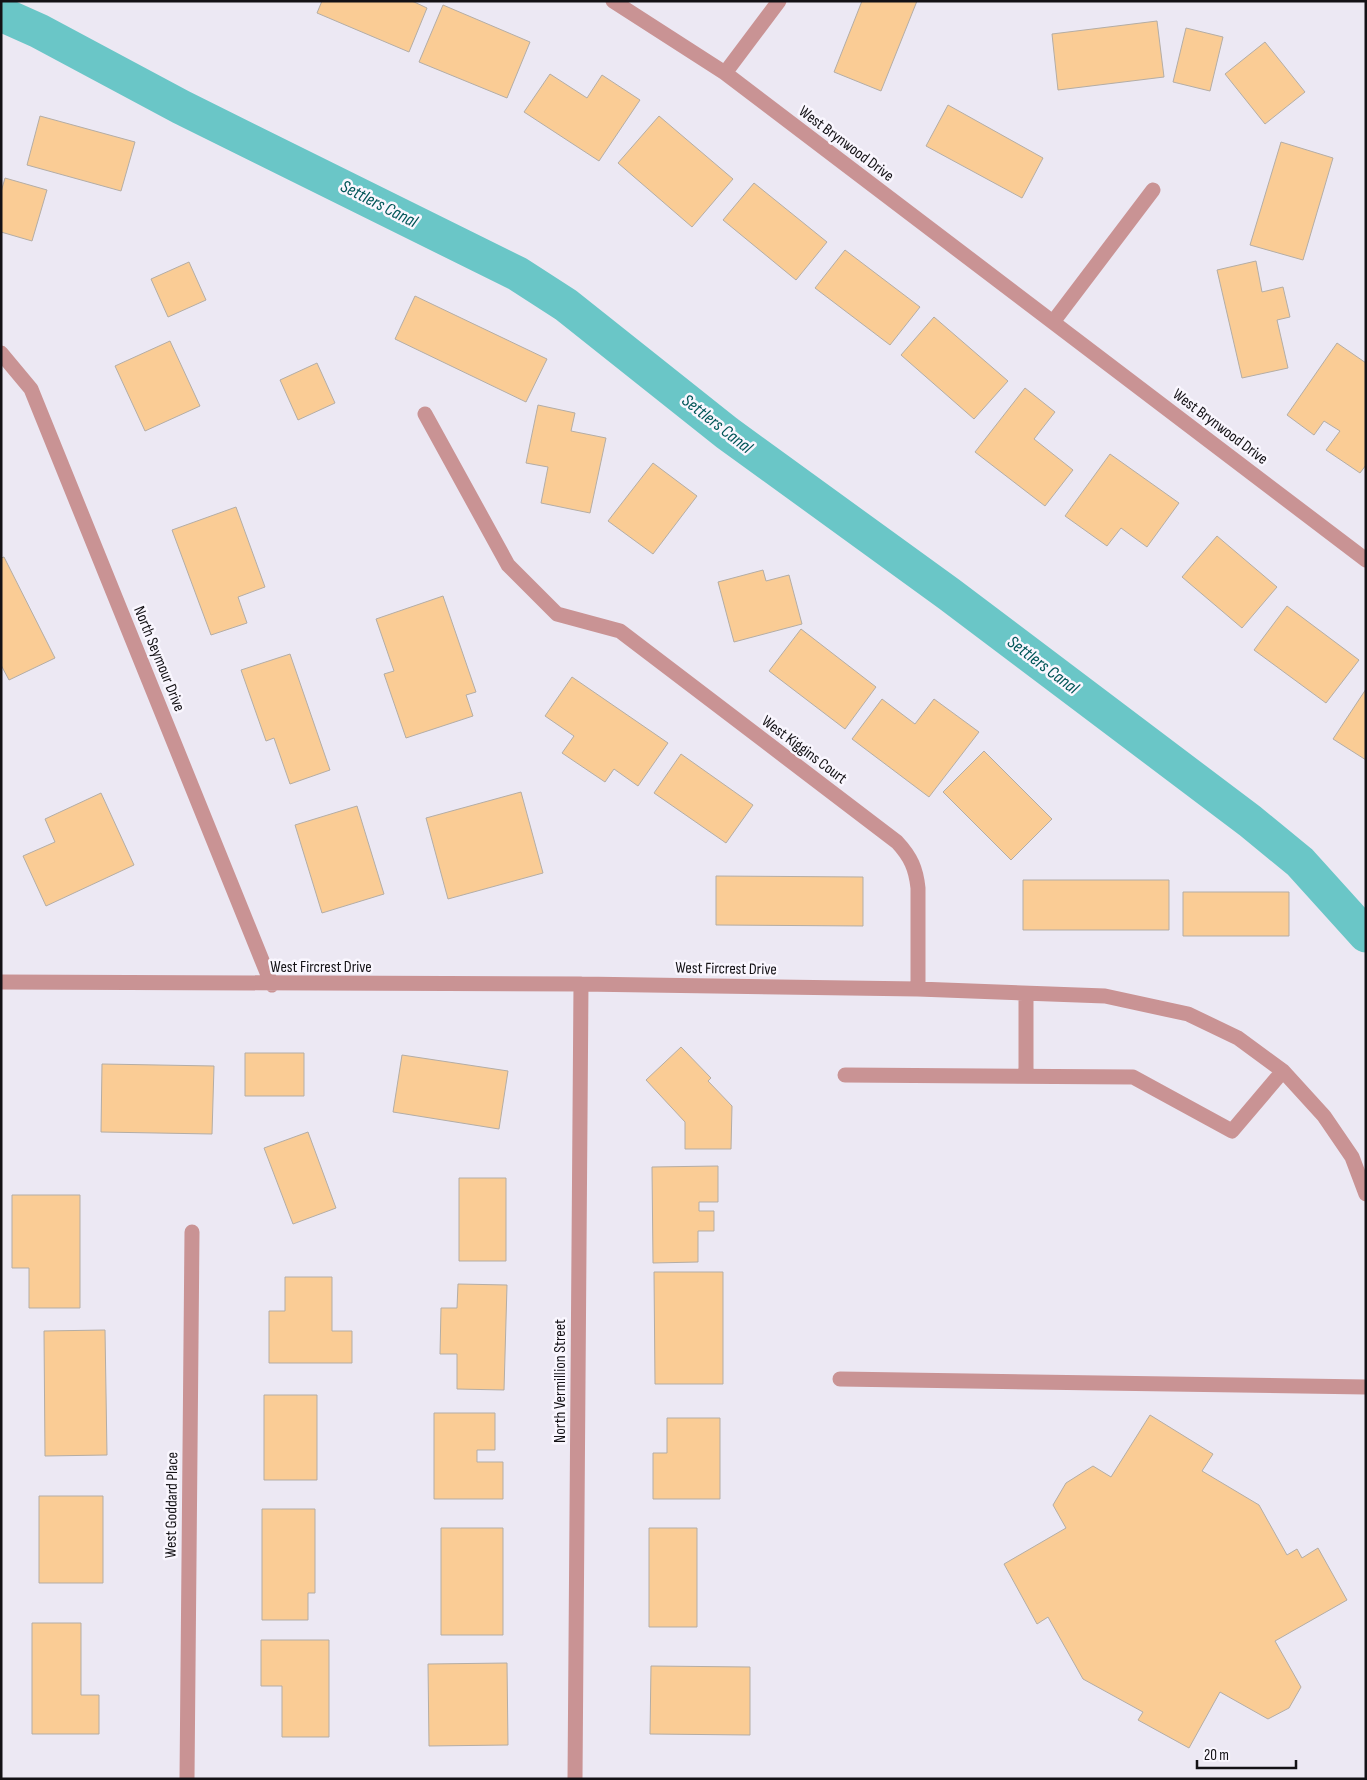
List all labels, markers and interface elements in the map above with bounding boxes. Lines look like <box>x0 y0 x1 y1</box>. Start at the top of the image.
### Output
street label: West Brynwood Drive <box>795 102 897 186</box>
water label: Settlers Canal <box>337 176 422 233</box>
street label: West Brynwood Drive <box>1169 385 1271 469</box>
water label: Settlers Canal <box>678 390 757 458</box>
street label: North Seymour Drive <box>129 604 189 714</box>
water label: Settlers Canal <box>1003 631 1083 699</box>
street label: West Kiggins Court <box>758 712 850 788</box>
street label: West Fircrest Drive <box>270 958 372 977</box>
street label: West Fircrest Drive <box>675 959 777 979</box>
street label: North Vermillion Street <box>551 1319 570 1443</box>
street label: West Goddard Place <box>162 1452 182 1558</box>
scale bar <box>1197 1738 1296 1770</box>
text: 20 m <box>1204 1746 1229 1765</box>

